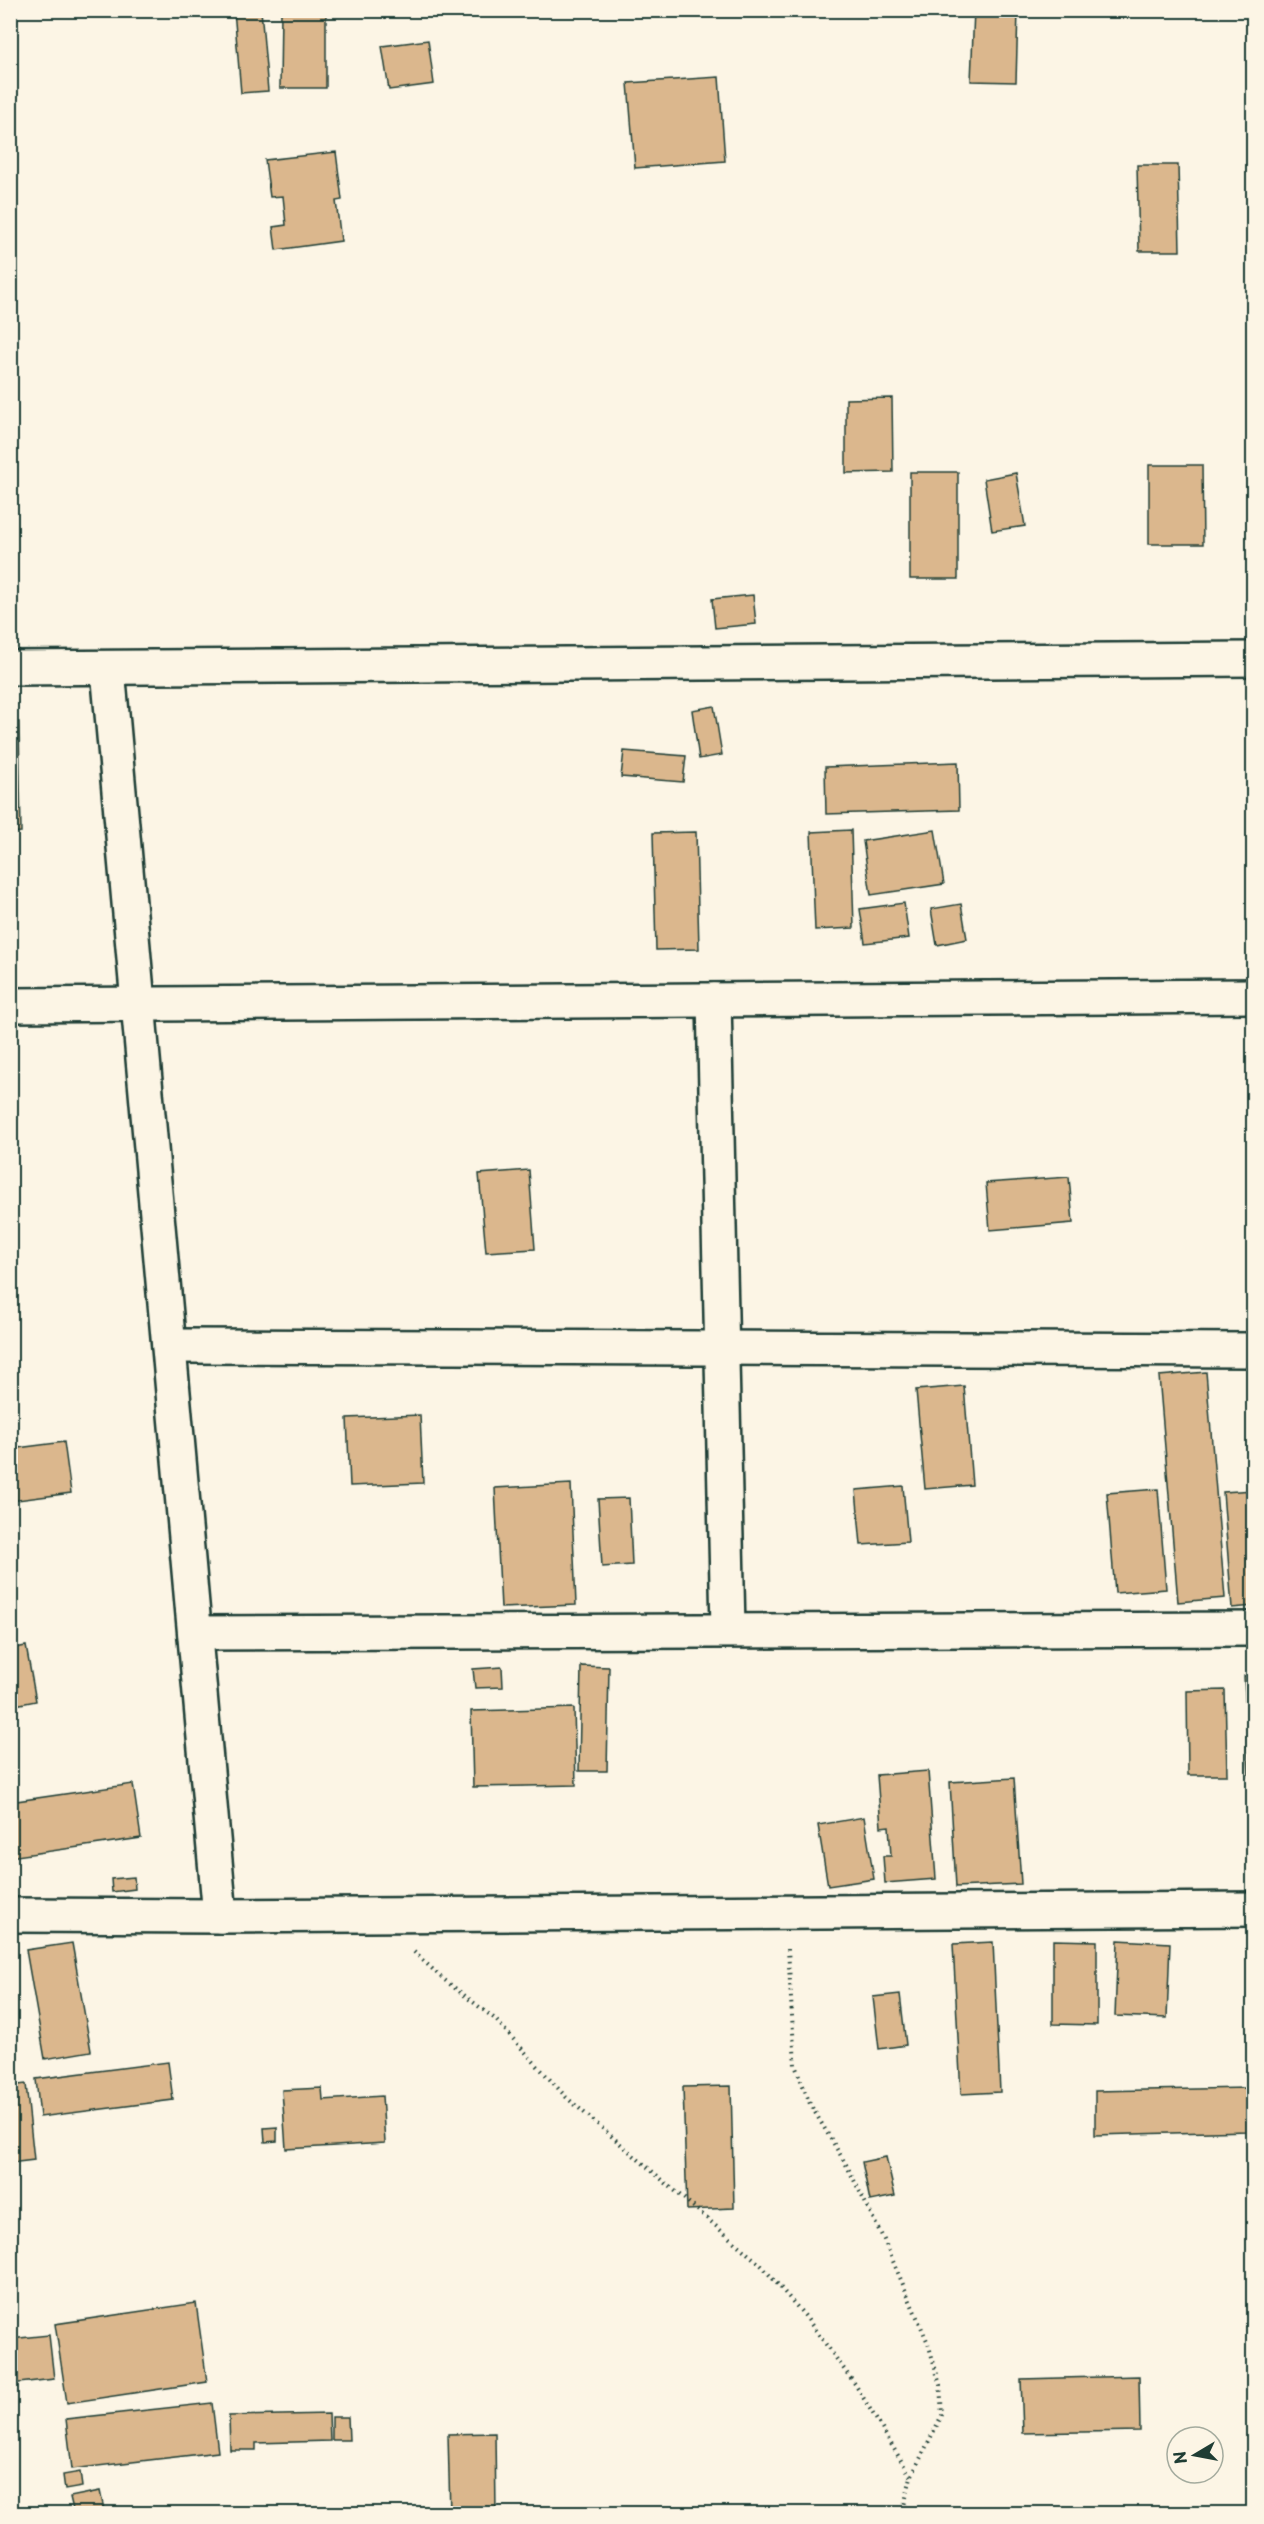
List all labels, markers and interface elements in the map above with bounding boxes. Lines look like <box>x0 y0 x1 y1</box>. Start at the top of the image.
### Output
north arrow <box>1165 2425 1225 2485</box>
text: N <box>1166 2449 1192 2466</box>

